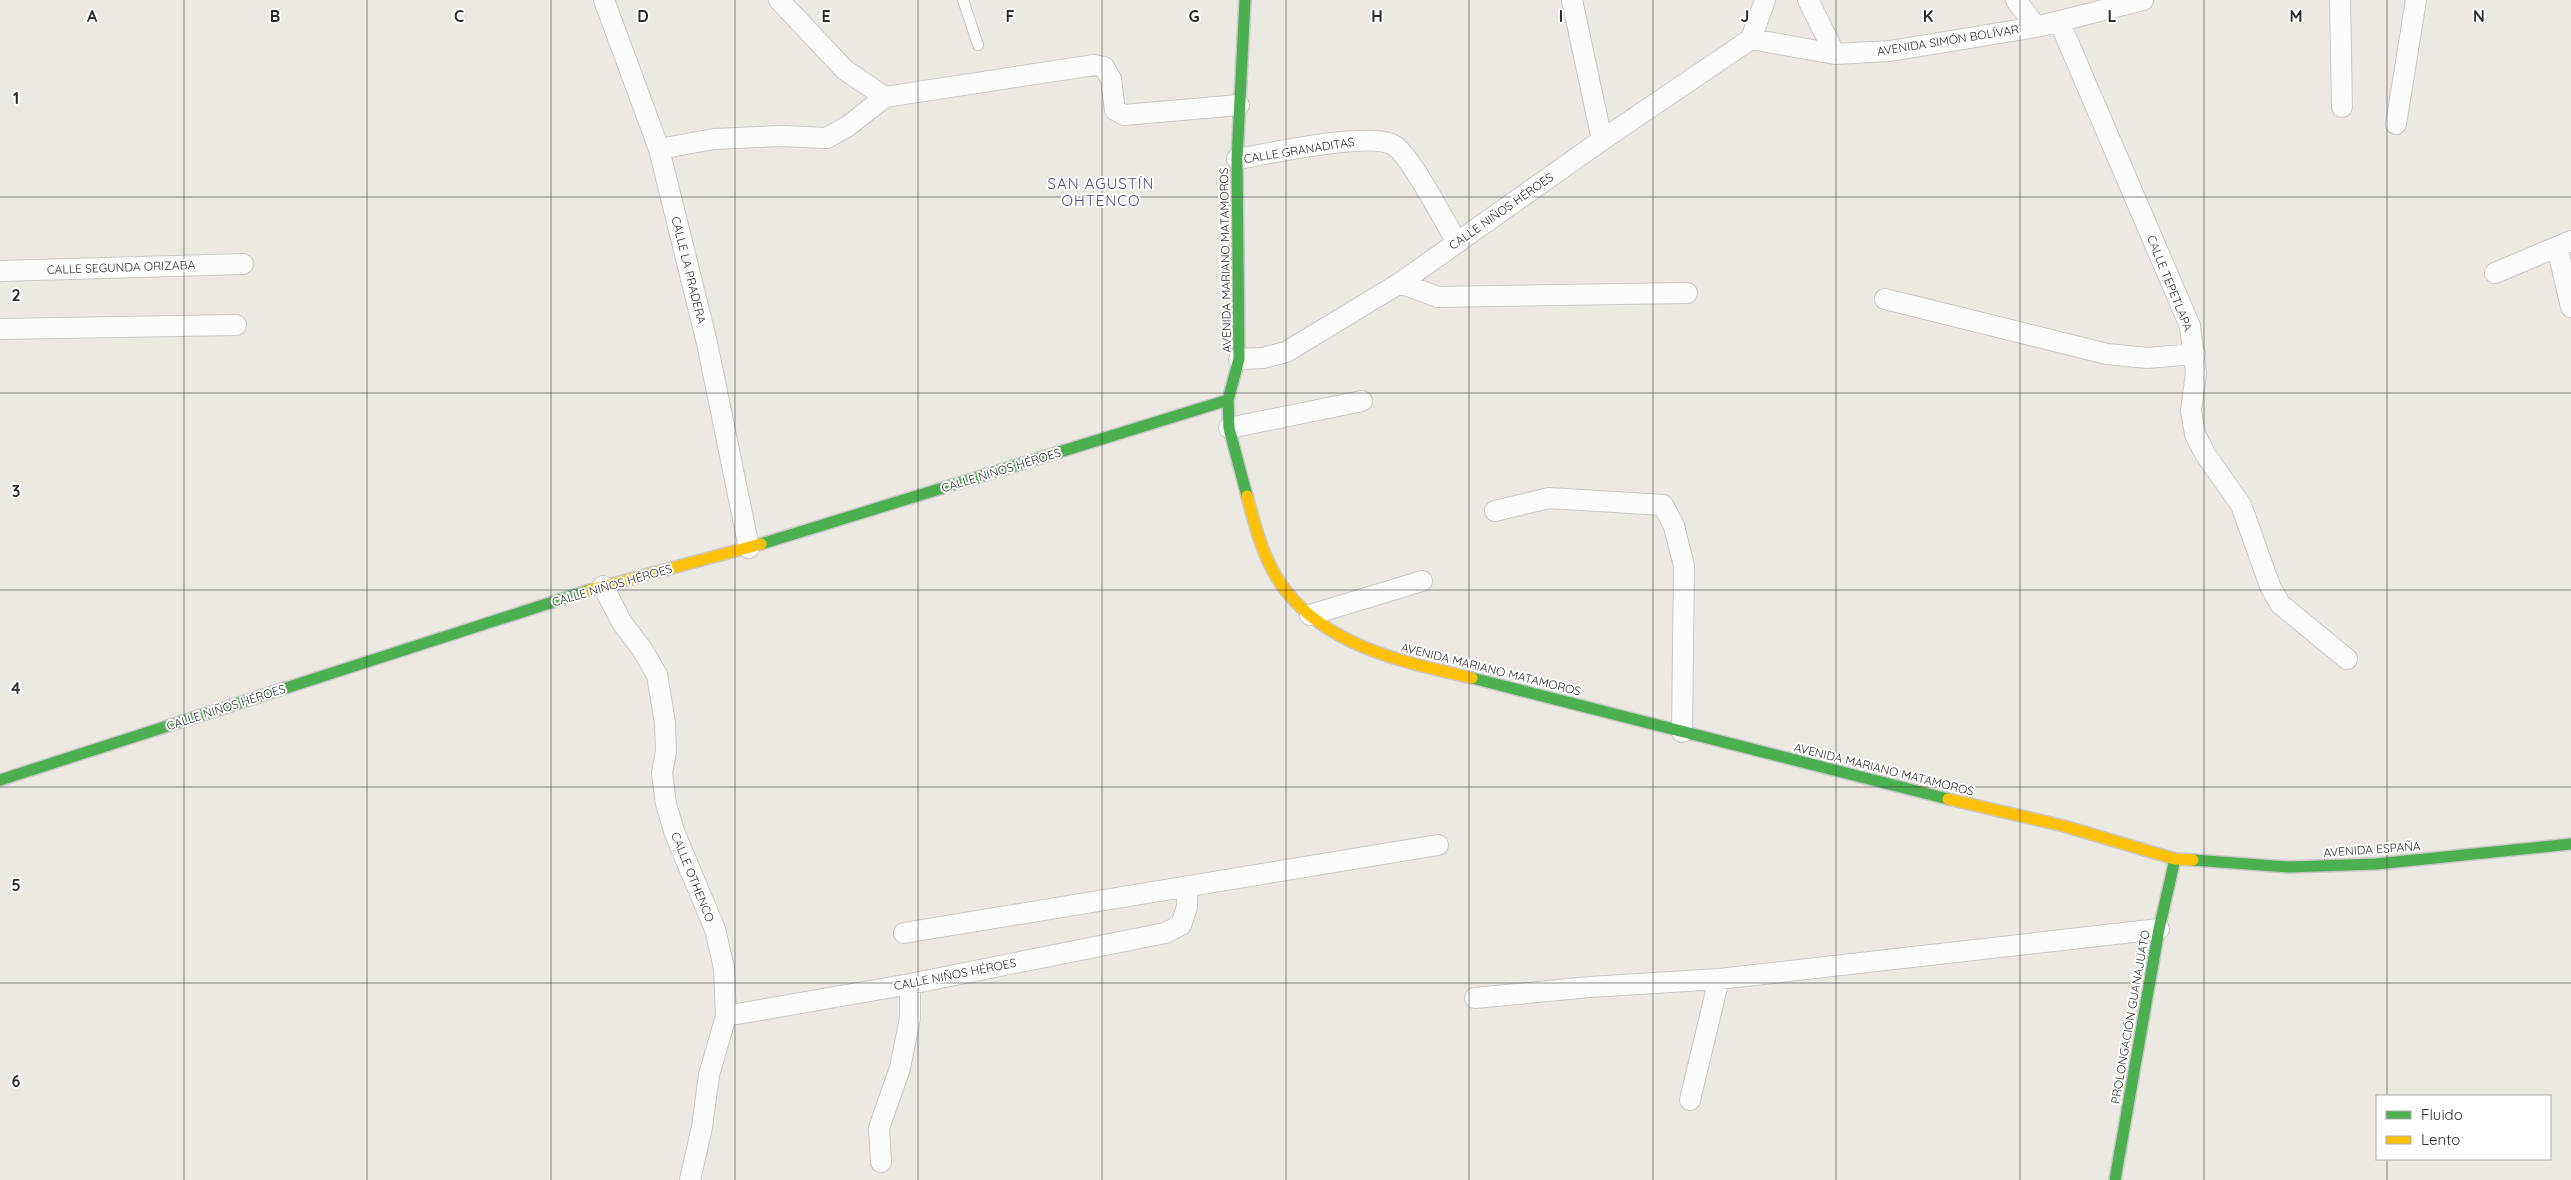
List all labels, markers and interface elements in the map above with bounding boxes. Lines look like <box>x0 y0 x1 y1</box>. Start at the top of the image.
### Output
text: A <box>87 6 98 26</box>
text: B <box>270 6 280 26</box>
text: C <box>454 6 464 26</box>
text: D <box>637 6 649 26</box>
text: E <box>821 6 831 26</box>
text: F <box>1006 6 1015 26</box>
text: G <box>1188 6 1200 26</box>
text: H <box>1371 6 1383 26</box>
text: I <box>1559 6 1563 26</box>
text: J <box>1741 6 1749 26</box>
text: K <box>1923 6 1933 26</box>
text: L <box>2108 6 2117 26</box>
text: M <box>2289 6 2303 26</box>
text: N <box>2473 6 2485 26</box>
street label: AVENIDA SIMÓN BOLÍVAR <box>1876 21 2020 59</box>
text: 1 <box>13 88 19 108</box>
street label: CALLE GRANADITAS <box>1243 134 1356 166</box>
street label: AVENIDA MARIANO MATAMOROS <box>1216 167 1234 353</box>
street label: CALLE NIÑOS HÉROES <box>1446 169 1556 253</box>
district label: SAN AGUSTÍN OHTENCO <box>1048 174 1154 210</box>
street label: CALLE LA PRADERA <box>668 215 710 325</box>
street label: CALLE TEPETLAPA <box>2144 233 2196 333</box>
street label: CALLE SEGUNDA ORIZABA <box>47 257 196 277</box>
text: 2 <box>11 285 21 305</box>
street label: CALLE NIÑOS HÉROES <box>939 445 1063 495</box>
text: 3 <box>12 481 20 501</box>
street label: CALLE NIÑOS HÉROES <box>550 561 674 609</box>
street label: AVENIDA MARIANO MATAMOROS <box>1399 639 1583 699</box>
text: 4 <box>11 678 21 698</box>
street label: CALLE NIÑOS HÉROES <box>165 681 288 733</box>
street label: AVENIDA MARIANO MATAMOROS <box>1792 739 1976 799</box>
street label: CALLE OTHENCO <box>668 830 718 924</box>
street label: AVENIDA ESPAÑA <box>2323 838 2421 860</box>
text: 5 <box>11 875 21 895</box>
street label: PROLONGACIÓN GUANAJUATO <box>2107 929 2153 1105</box>
street label: CALLE NIÑOS HÉROES <box>893 955 1018 993</box>
text: 6 <box>12 1071 21 1091</box>
legend <box>2376 1095 2551 1160</box>
text: Fluido <box>2421 1105 2463 1124</box>
text: Lento <box>2421 1130 2460 1149</box>

